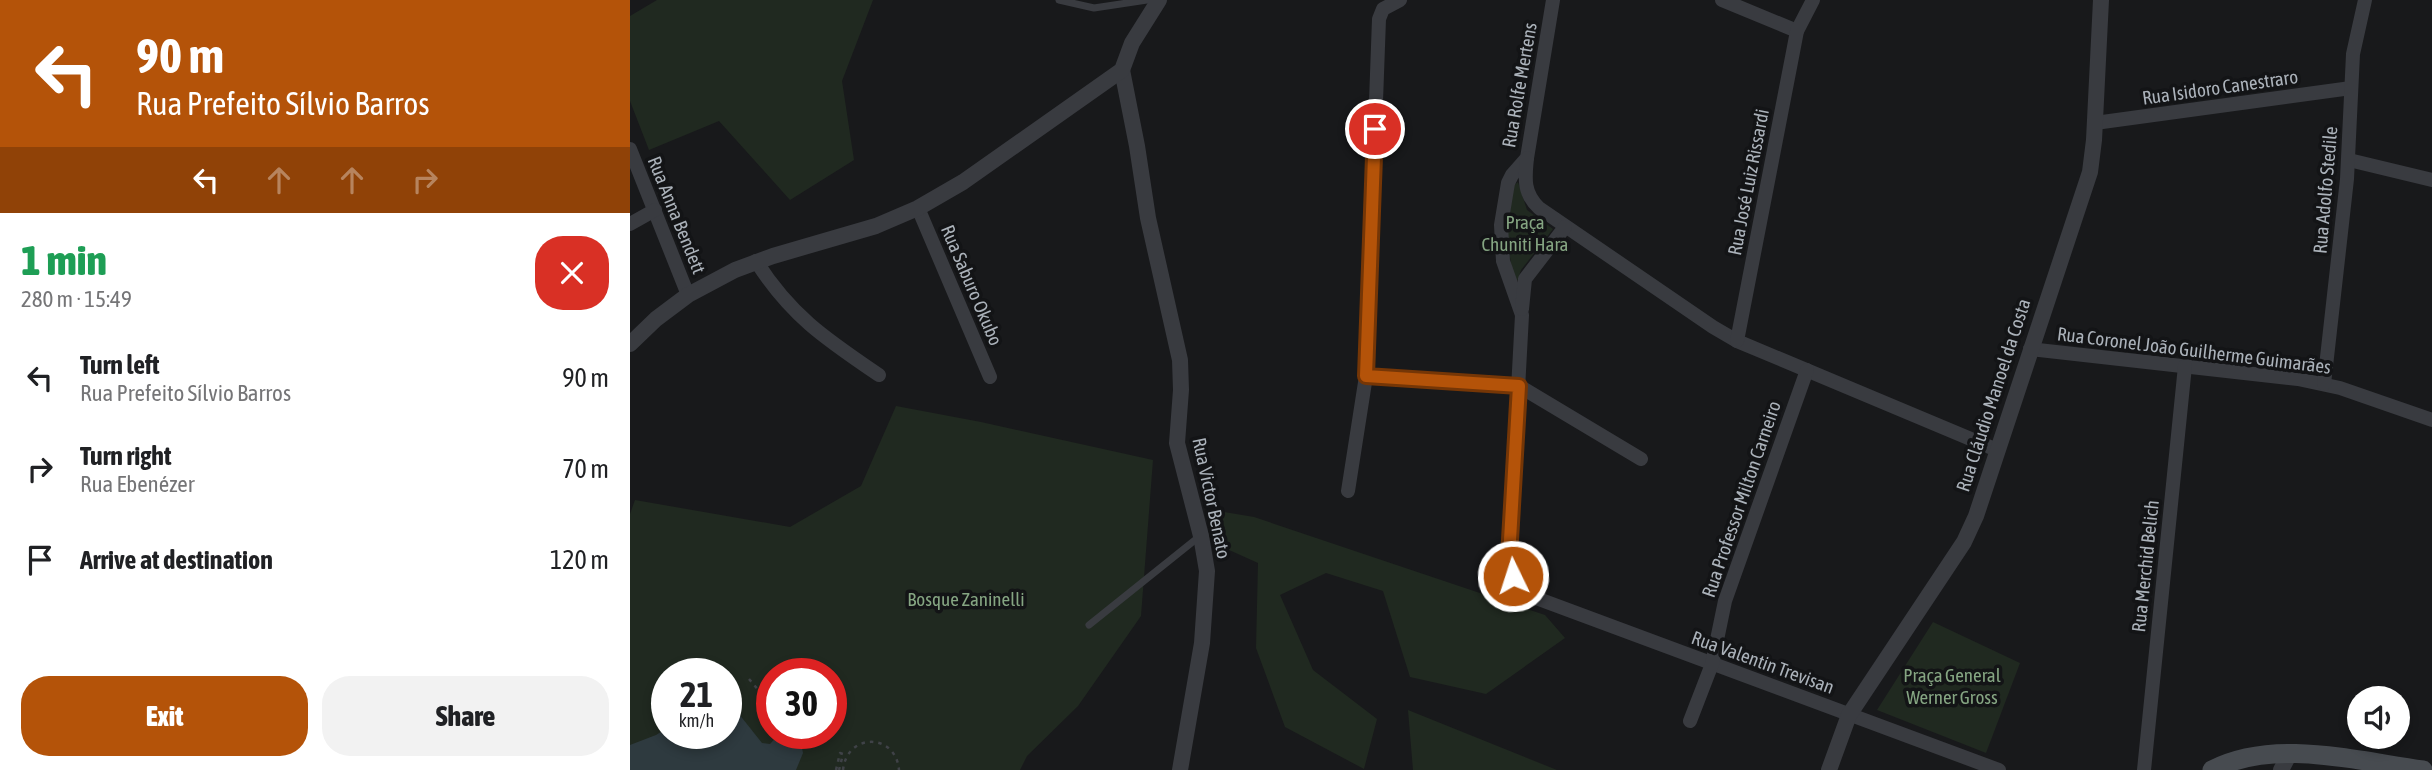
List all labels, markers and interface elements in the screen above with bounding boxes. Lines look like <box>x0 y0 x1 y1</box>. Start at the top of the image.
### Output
street label: Rua Rolfe Mertens <box>1497 20 1541 149</box>
text: 90 m <box>136 27 224 83</box>
icon: left <box>21 28 112 119</box>
street label: Rua Isidoro Canestraro <box>2141 65 2299 109</box>
text: Rua Prefeito Sílvio Barros <box>136 85 430 122</box>
pin <box>1345 99 1405 159</box>
street label: Rua José Luiz Rissardi <box>1723 107 1773 257</box>
icon: arrive <box>1356 110 1394 148</box>
street label: Rua Adolfo Stedile <box>2308 125 2342 255</box>
street label: Rua Anna Bendett <box>643 153 711 277</box>
icon: left <box>187 161 225 199</box>
icon: ahead <box>260 161 298 199</box>
icon: ahead <box>333 161 371 199</box>
icon: right <box>406 161 444 199</box>
park label: Praça Chuniti Hara <box>1482 211 1568 255</box>
street label: Rua Saburo Okubo <box>937 221 1007 349</box>
text: 1 min <box>21 236 107 284</box>
button: close <box>535 236 609 310</box>
text: 280 m · 15:49 <box>21 286 132 312</box>
street label: Rua Cláudio Manoel da Costa <box>1951 296 2035 494</box>
street label: Rua Coronel João Guilherme Guimarães <box>2056 322 2332 378</box>
text: Turn left <box>80 350 160 380</box>
icon: left <box>21 359 59 397</box>
text: 90 m <box>562 363 609 393</box>
text: Rua Prefeito Sílvio Barros <box>80 380 291 406</box>
street label: Rua Professor Milton Carneiro <box>1697 398 1785 600</box>
street label: Rua Victor Benato <box>1188 435 1236 561</box>
text: Turn right <box>80 441 171 471</box>
icon: right <box>21 450 59 488</box>
text: 70 m <box>562 454 609 484</box>
text: Rua Ebenézer <box>80 471 194 497</box>
street label: Rua Merchid Belich <box>2127 499 2163 633</box>
position arrow <box>1476 539 1550 613</box>
icon: arrive <box>21 541 59 579</box>
text: Arrive at destination <box>80 545 273 575</box>
text: 120 m <box>550 545 609 575</box>
park label: Bosque Zaninelli <box>907 588 1025 610</box>
street label: Rua Valentin Trevisan <box>1689 626 1837 698</box>
speed limit sign: 30 <box>756 658 847 749</box>
park label: Praça General Werner Gross <box>1903 664 2001 708</box>
text: 21 <box>680 674 713 714</box>
button: Exit <box>21 676 308 756</box>
button: Share <box>322 676 609 756</box>
map controls <box>2347 686 2410 749</box>
button: sound <box>2347 686 2410 749</box>
text: km/h <box>679 710 714 731</box>

